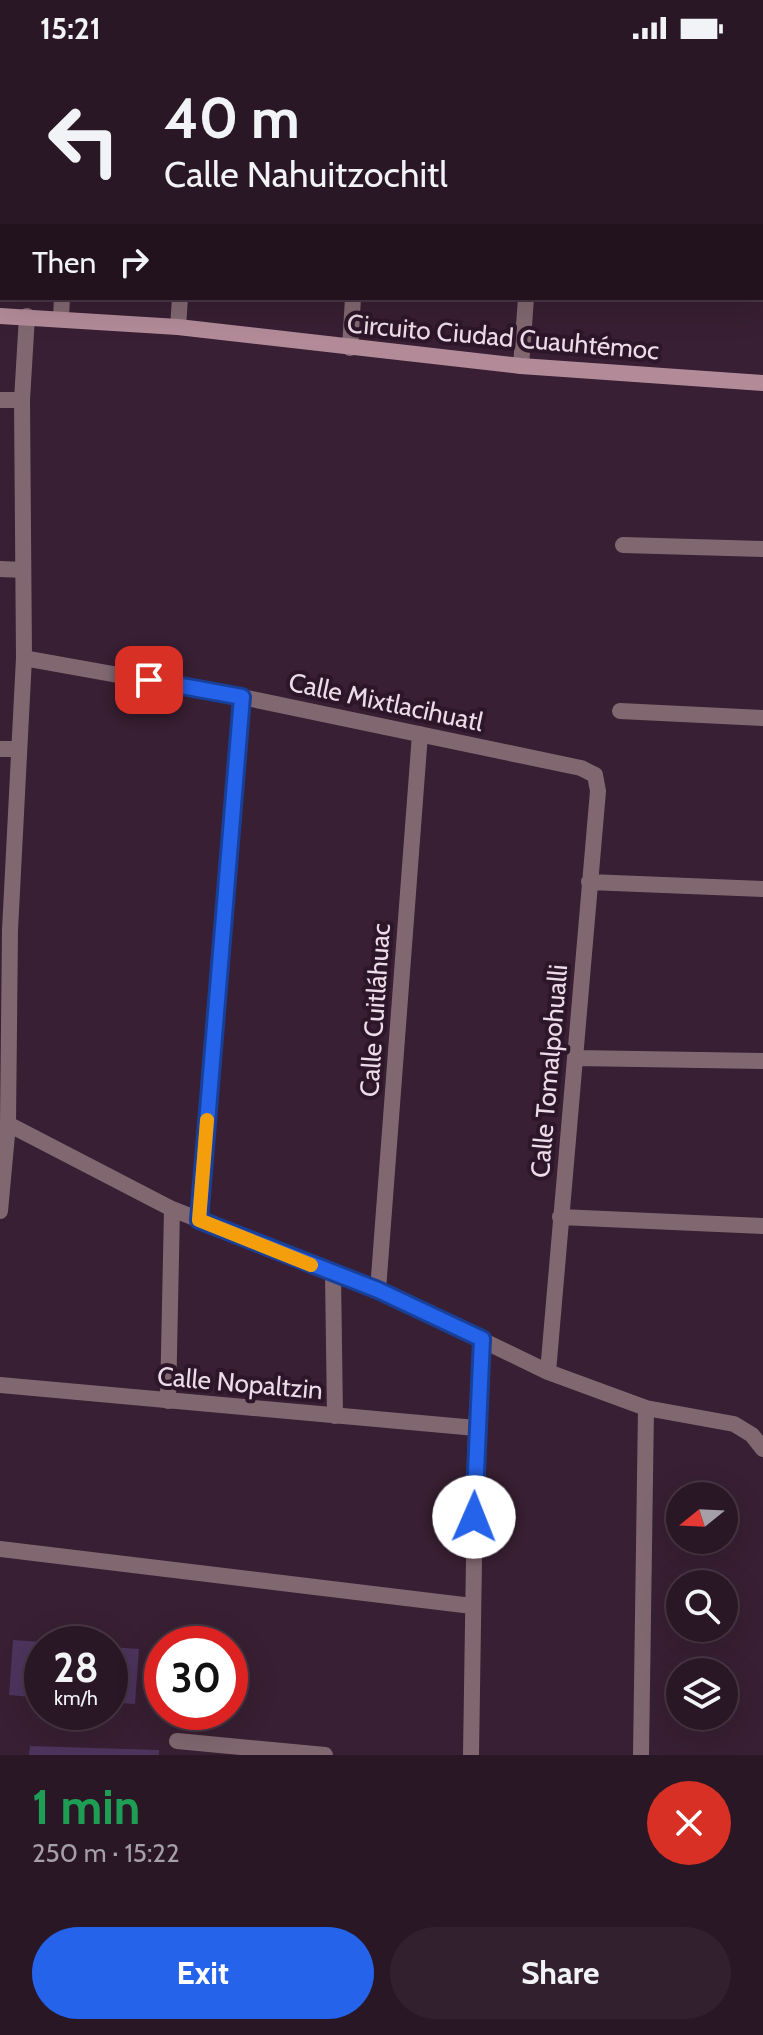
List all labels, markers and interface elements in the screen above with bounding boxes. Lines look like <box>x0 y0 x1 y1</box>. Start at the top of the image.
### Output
text: 15:21 <box>40 10 101 47</box>
text: 40 m <box>164 84 300 152</box>
icon: left <box>32 88 136 192</box>
text: Calle Nahuitzochitl <box>164 152 448 196</box>
icon: right <box>112 240 156 284</box>
text: Then <box>32 244 96 281</box>
street label: Circuito Ciudad Cuauhtémoc <box>346 307 661 367</box>
pin <box>115 646 183 714</box>
icon: arrive <box>127 658 171 702</box>
street label: Calle Mixtlacihuatl <box>286 666 486 738</box>
street label: Calle Cuitláhuac <box>353 922 397 1098</box>
street label: Calle Tomalpohualli <box>524 963 574 1179</box>
street label: Calle Nopaltzin <box>156 1360 324 1406</box>
position arrow <box>432 1475 516 1559</box>
north arrow <box>666 1482 738 1554</box>
map controls <box>666 1482 738 1730</box>
button: search <box>666 1570 738 1642</box>
speed limit sign: 30 <box>144 1626 248 1730</box>
text: 28 <box>53 1643 99 1692</box>
button: layers <box>666 1658 738 1730</box>
text: km/h <box>54 1686 98 1710</box>
text: 1 min <box>32 1778 140 1836</box>
button: close <box>647 1781 731 1865</box>
text: 250 m · 15:22 <box>32 1837 180 1869</box>
button: Exit <box>32 1927 374 2019</box>
button: Share <box>390 1927 731 2019</box>

